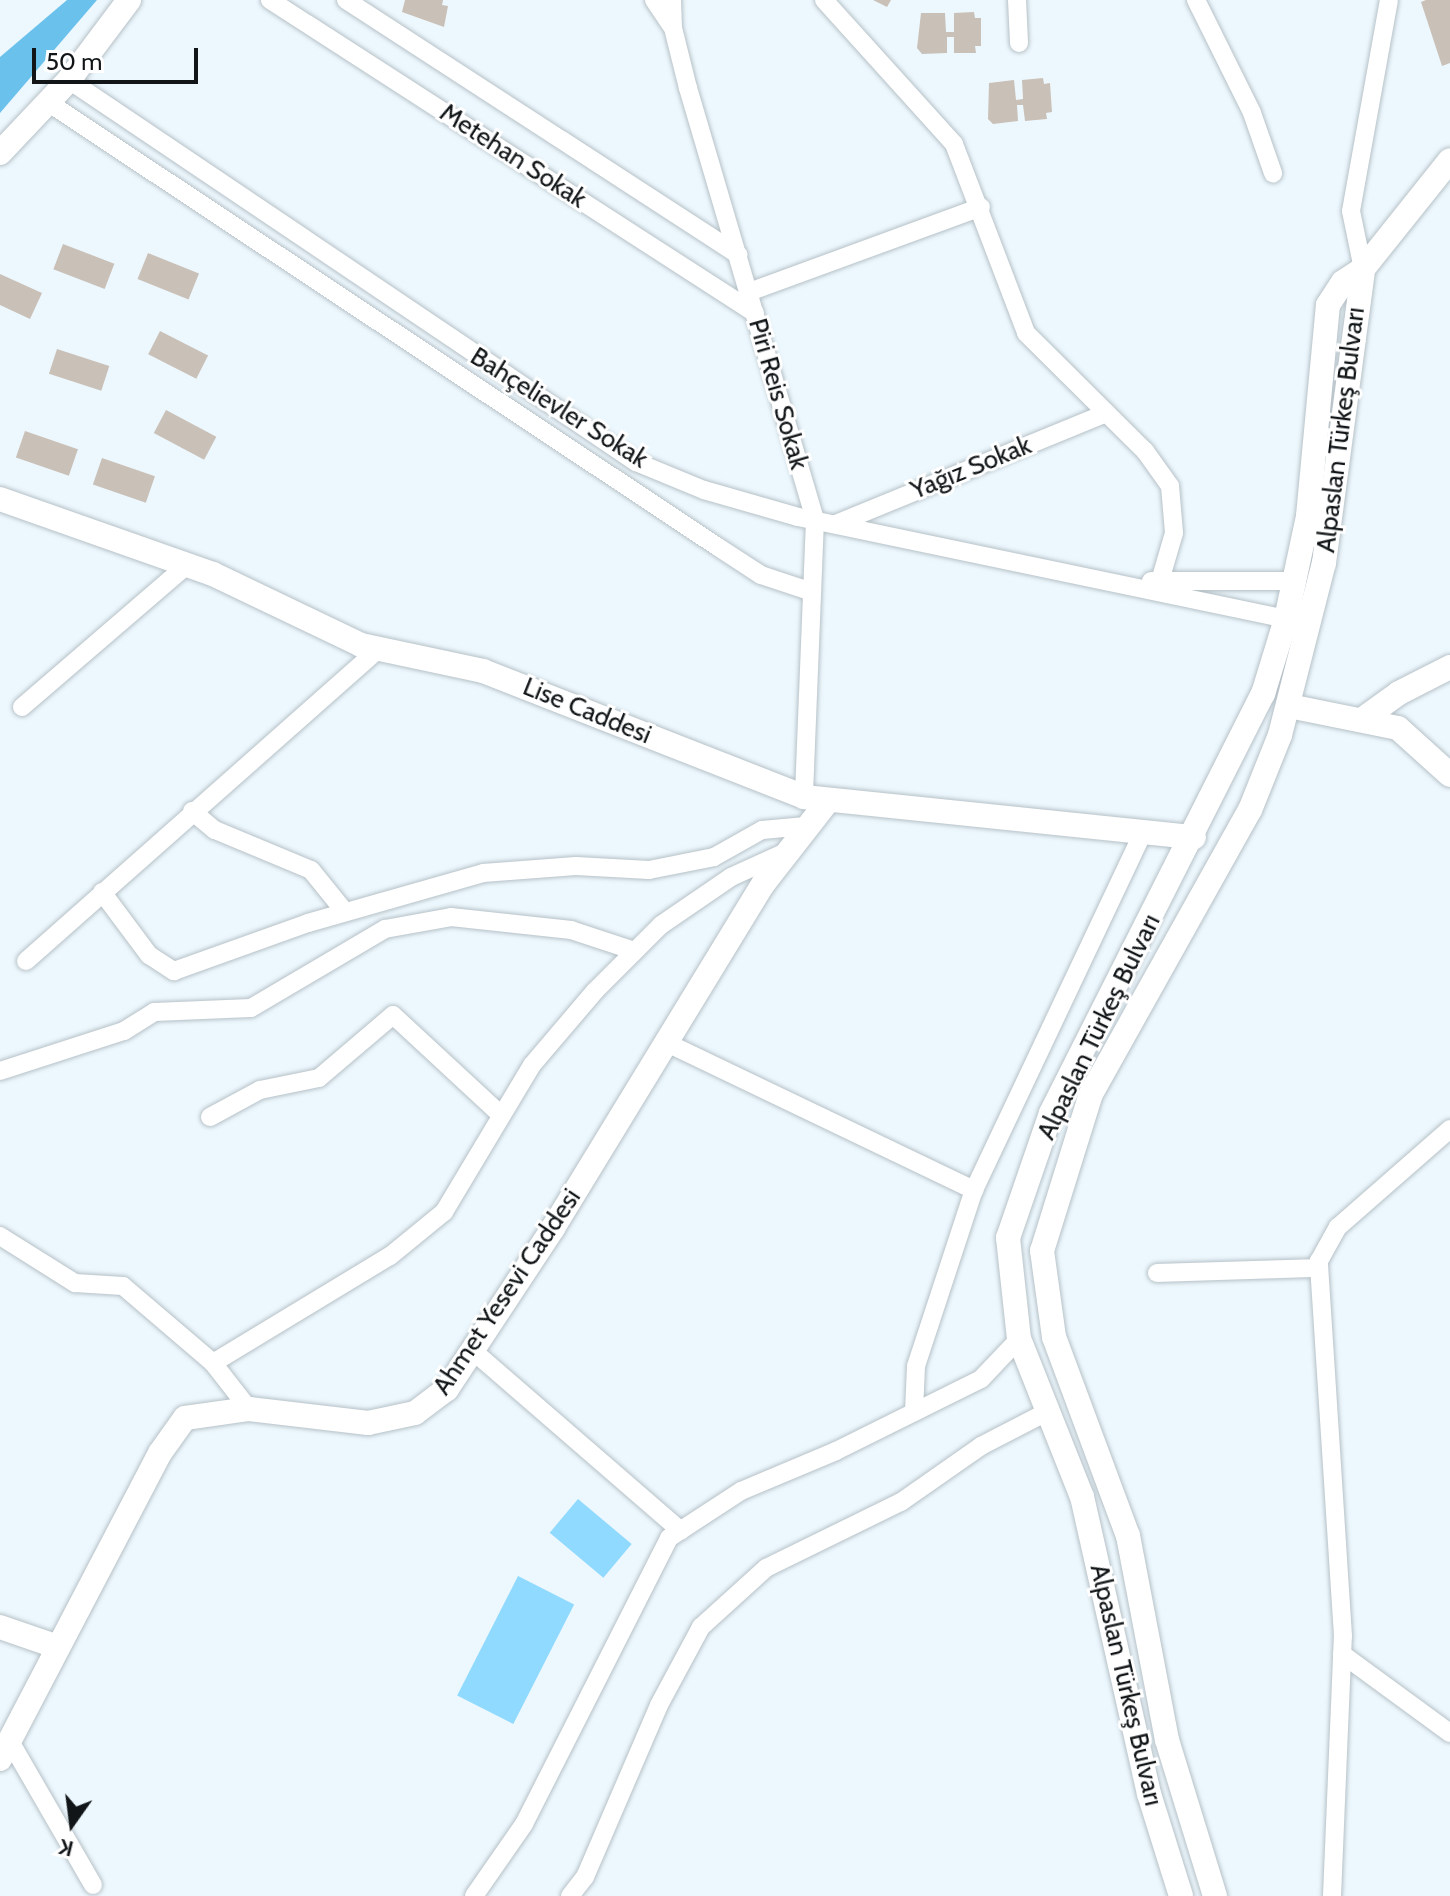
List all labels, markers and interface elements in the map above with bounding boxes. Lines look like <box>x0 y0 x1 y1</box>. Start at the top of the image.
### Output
scale bar <box>36 32 202 82</box>
text: 50 m <box>46 47 102 76</box>
street label: Metehan Sokak <box>434 97 592 215</box>
street label: Alpaslan Türkeş Bulvarı <box>1310 306 1372 554</box>
street label: Piri Reis Sokak <box>742 315 814 473</box>
street label: Bahçelievler Sokak <box>465 341 653 475</box>
street label: Yağız Sokak <box>906 430 1036 506</box>
street label: Lise Caddesi <box>518 671 656 751</box>
street label: Alpaslan Türkeş Bulvarı <box>1031 909 1167 1145</box>
street label: Ahmet Yesevi Caddesi <box>426 1183 588 1401</box>
street label: Alpaslan Türkeş Bulvarı <box>1083 1561 1169 1809</box>
north arrow <box>32 1784 112 1864</box>
text: K <box>56 1833 76 1863</box>

